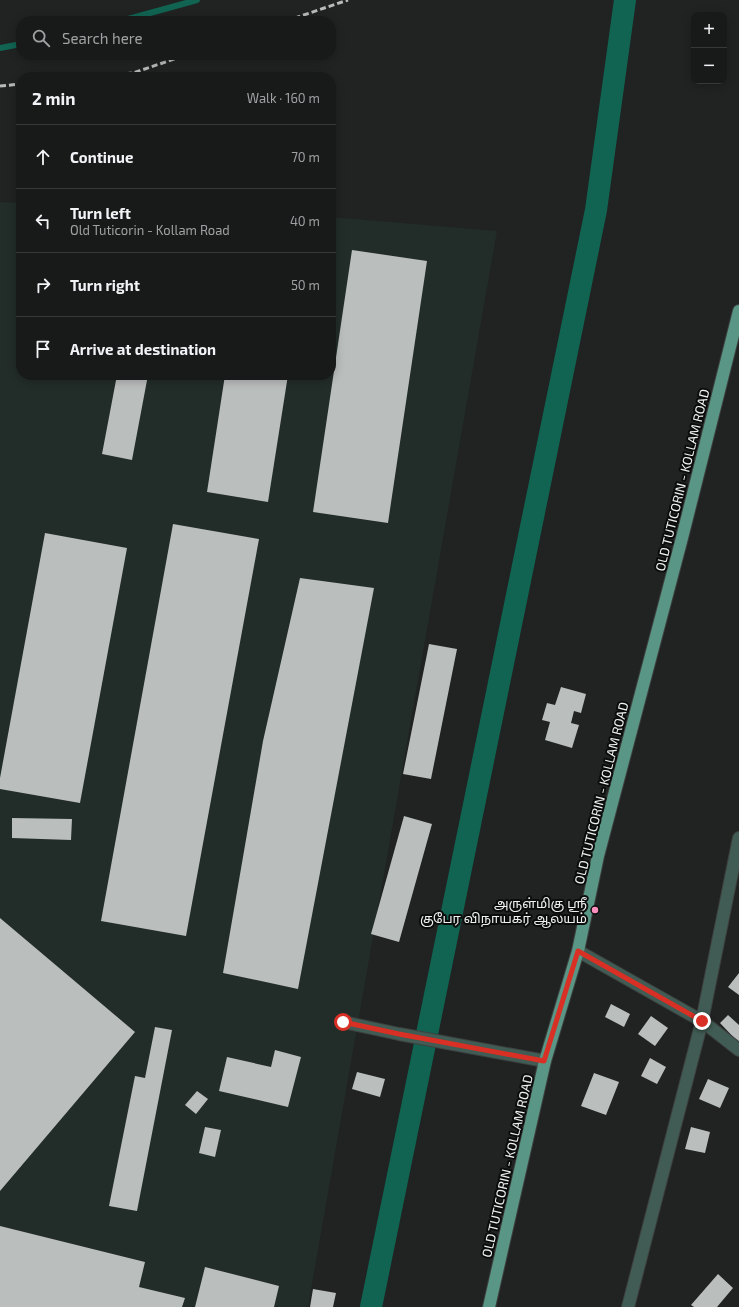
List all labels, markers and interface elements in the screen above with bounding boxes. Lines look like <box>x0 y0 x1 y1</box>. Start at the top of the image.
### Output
map controls <box>691 12 727 84</box>
button: + <box>691 12 727 48</box>
search box <box>16 16 336 60</box>
icon: search <box>30 27 52 49</box>
text: Search here <box>62 29 143 47</box>
button: − <box>691 48 727 84</box>
text: 2 min <box>32 88 75 108</box>
text: Walk · 160 m <box>247 90 320 106</box>
icon: ahead <box>32 146 54 168</box>
text: Continue <box>70 148 133 166</box>
text: 70 m <box>291 149 320 165</box>
text: Turn left <box>70 204 131 222</box>
icon: left <box>32 210 54 232</box>
text: 40 m <box>290 213 320 229</box>
text: Old Tuticorin - Kollam Road <box>70 222 230 238</box>
icon: right <box>32 274 54 296</box>
text: Turn right <box>70 276 140 294</box>
text: 50 m <box>291 277 320 293</box>
icon: arrive <box>32 338 54 360</box>
text: Arrive at destination <box>70 340 216 358</box>
street label: OLD TUTICORIN - KOLLAM ROAD <box>652 387 712 573</box>
street label: OLD TUTICORIN - KOLLAM ROAD <box>571 700 631 886</box>
place label: அருள்மிகு ஶ்ரீ குபேர விநாயகர் ஆலயம் <box>420 895 587 928</box>
marker: அருள்மிகு ஶ்ரீ குபேர விநாயகர் ஆலயம் <box>590 905 600 915</box>
route end <box>693 1012 711 1030</box>
route start <box>334 1013 352 1031</box>
street label: OLD TUTICORIN - KOLLAM ROAD <box>478 1073 536 1259</box>

